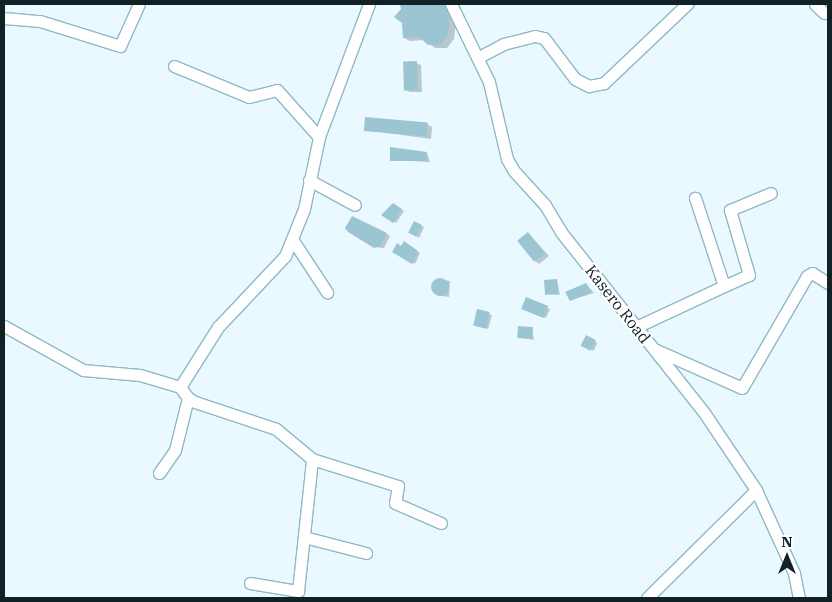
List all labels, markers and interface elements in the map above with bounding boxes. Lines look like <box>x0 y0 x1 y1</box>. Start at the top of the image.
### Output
street label: Kasero Road <box>581 261 655 347</box>
north arrow <box>762 532 812 582</box>
text: N <box>781 533 793 551</box>

